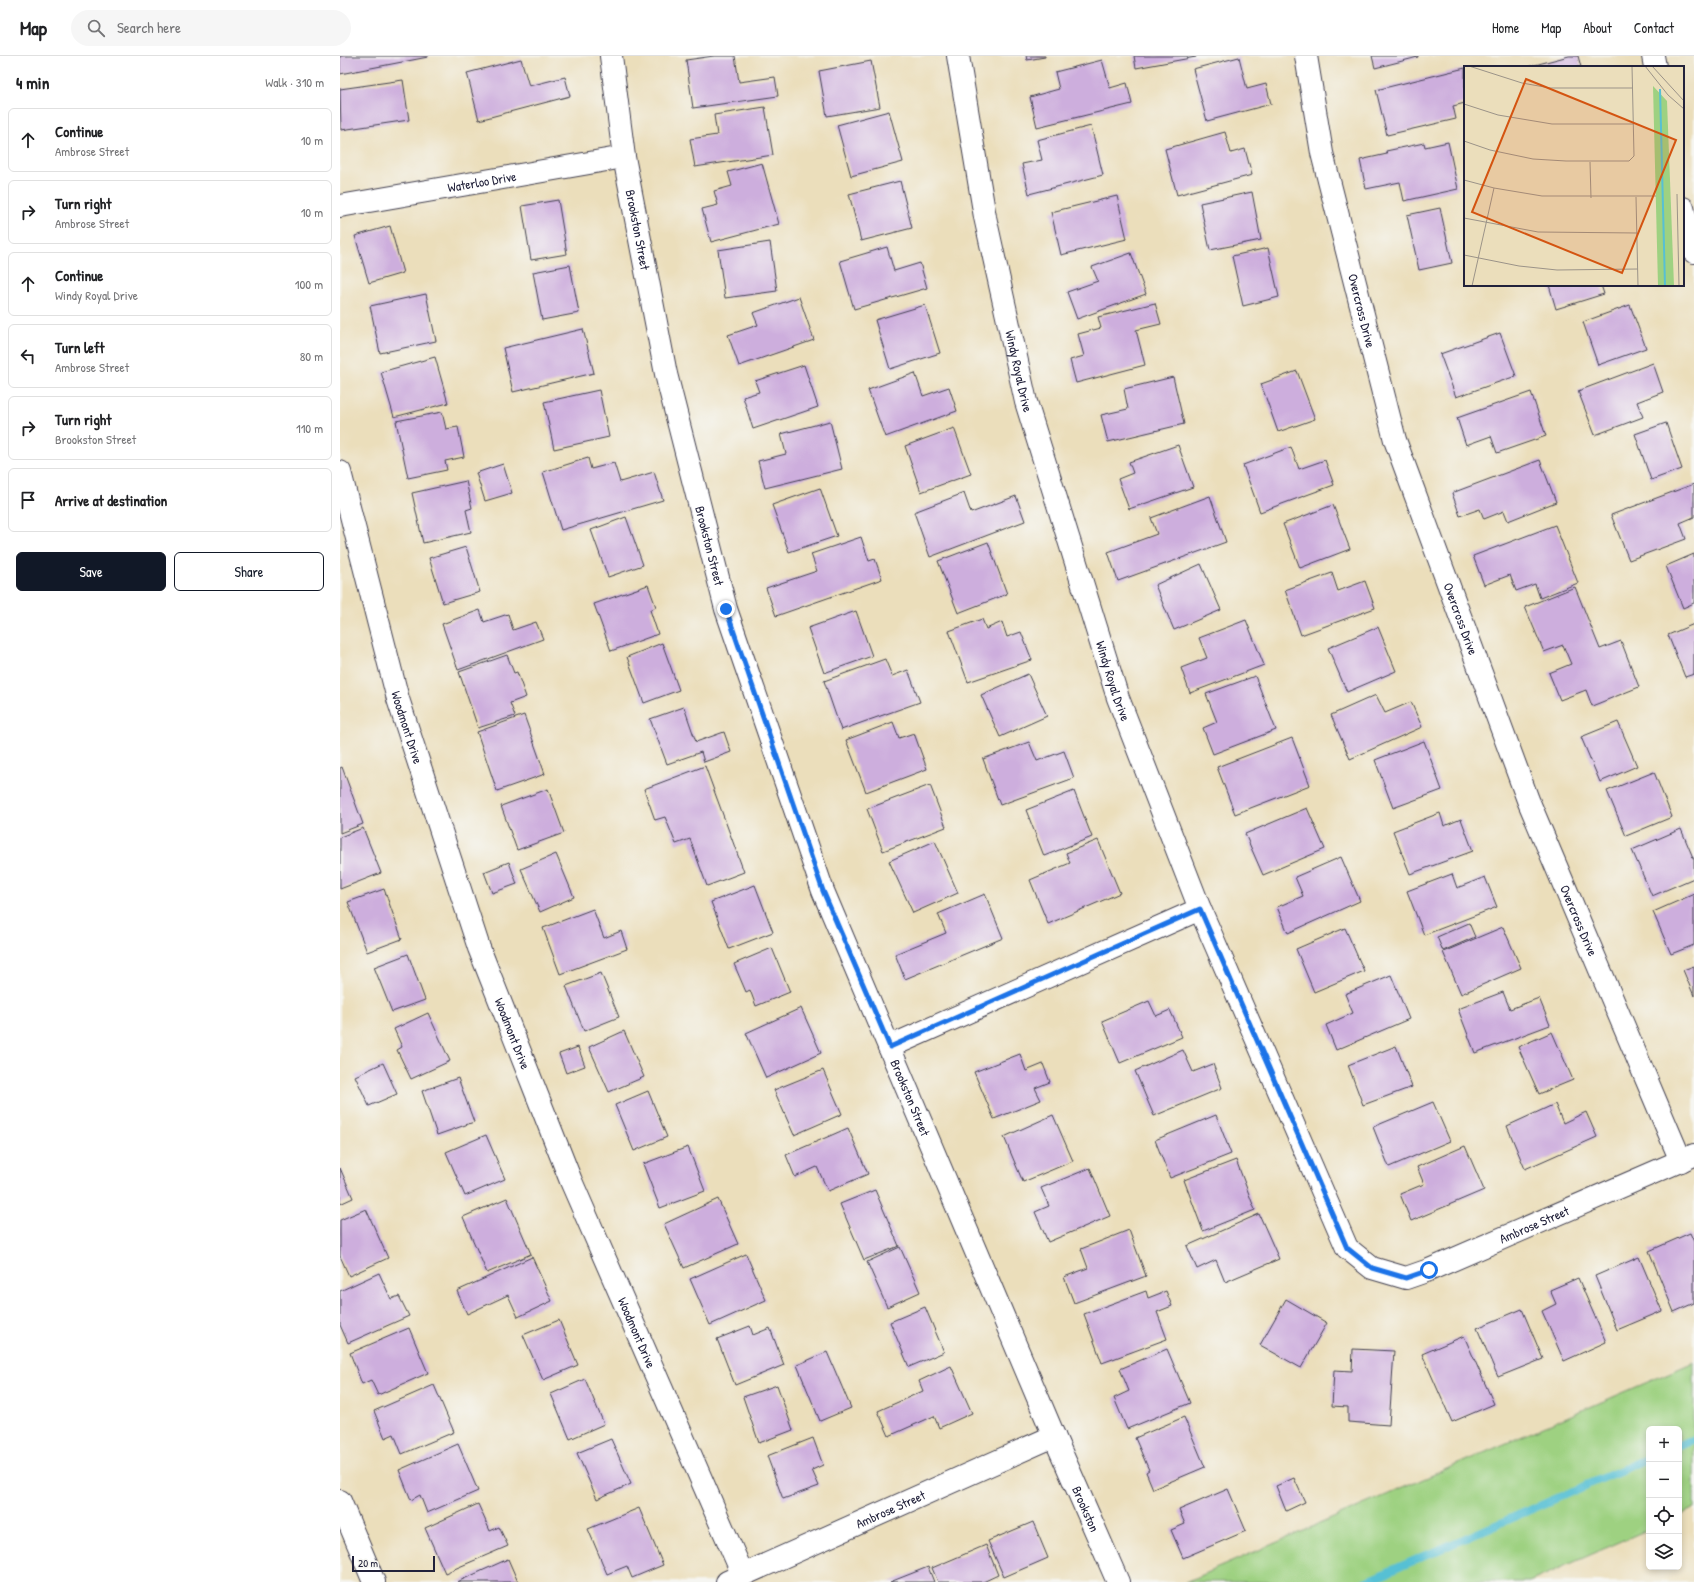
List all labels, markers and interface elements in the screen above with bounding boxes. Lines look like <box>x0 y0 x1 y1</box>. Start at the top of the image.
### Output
search box <box>71 10 351 46</box>
text: Map <box>20 15 47 41</box>
icon: search <box>85 17 107 39</box>
text: Search here <box>117 17 181 38</box>
text: Home <box>1492 18 1519 37</box>
text: Map <box>1541 18 1561 37</box>
text: About <box>1583 18 1612 37</box>
text: Contact <box>1634 18 1674 37</box>
inset map <box>1464 66 1684 286</box>
text: 4 min <box>16 71 49 94</box>
text: Walk · 310 m <box>265 73 324 91</box>
text: Continue <box>55 121 103 142</box>
icon: ahead <box>17 129 39 151</box>
text: 10 m <box>301 131 323 149</box>
text: Ambrose Street <box>55 142 129 160</box>
street label: Waterloo Drive <box>446 167 518 196</box>
street label: Brookston Street <box>622 188 655 272</box>
text: Turn right <box>55 193 111 214</box>
icon: right <box>17 201 39 223</box>
text: 10 m <box>301 203 323 221</box>
text: Ambrose Street <box>55 214 129 232</box>
text: Continue <box>55 265 103 286</box>
street label: Overcross Drive <box>1344 272 1380 349</box>
icon: ahead <box>17 273 39 295</box>
text: 100 m <box>295 275 323 293</box>
text: Windy Royal Drive <box>55 286 138 304</box>
street label: Windy Royal Drive <box>1001 328 1038 414</box>
text: Turn left <box>55 337 105 358</box>
icon: left <box>17 345 39 367</box>
text: 80 m <box>300 347 323 365</box>
text: Ambrose Street <box>55 358 129 376</box>
text: Turn right <box>55 409 111 430</box>
icon: right <box>17 417 39 439</box>
text: 110 m <box>296 419 323 437</box>
text: Brookston Street <box>55 430 136 448</box>
icon: arrive <box>17 489 39 511</box>
text: Arrive at destination <box>55 490 167 511</box>
street label: Brookston Street <box>691 504 729 588</box>
button: Save <box>16 552 166 591</box>
button: Share <box>174 552 324 591</box>
street label: Overcross Drive <box>1440 580 1483 657</box>
route end <box>717 600 735 618</box>
street label: Windy Royal Drive <box>1092 639 1135 724</box>
street label: Woodmont Drive <box>387 689 427 766</box>
street label: Overcross Drive <box>1556 882 1602 959</box>
street label: Woodmont Drive <box>490 995 535 1072</box>
street label: Brookston Street <box>886 1057 935 1139</box>
street label: Ambrose Street <box>1496 1201 1572 1247</box>
route start <box>1420 1261 1438 1279</box>
street label: Woodmont Drive <box>614 1294 661 1371</box>
map controls <box>1646 1426 1682 1570</box>
button: + <box>1646 1426 1682 1462</box>
button: − <box>1646 1462 1682 1498</box>
street label: Brookston <box>1068 1483 1104 1535</box>
street label: Ambrose Street <box>853 1485 929 1532</box>
button: locate <box>1646 1498 1682 1534</box>
button: layers <box>1646 1534 1682 1570</box>
scale bar <box>352 1554 435 1573</box>
text: 20 m <box>358 1556 378 1570</box>

